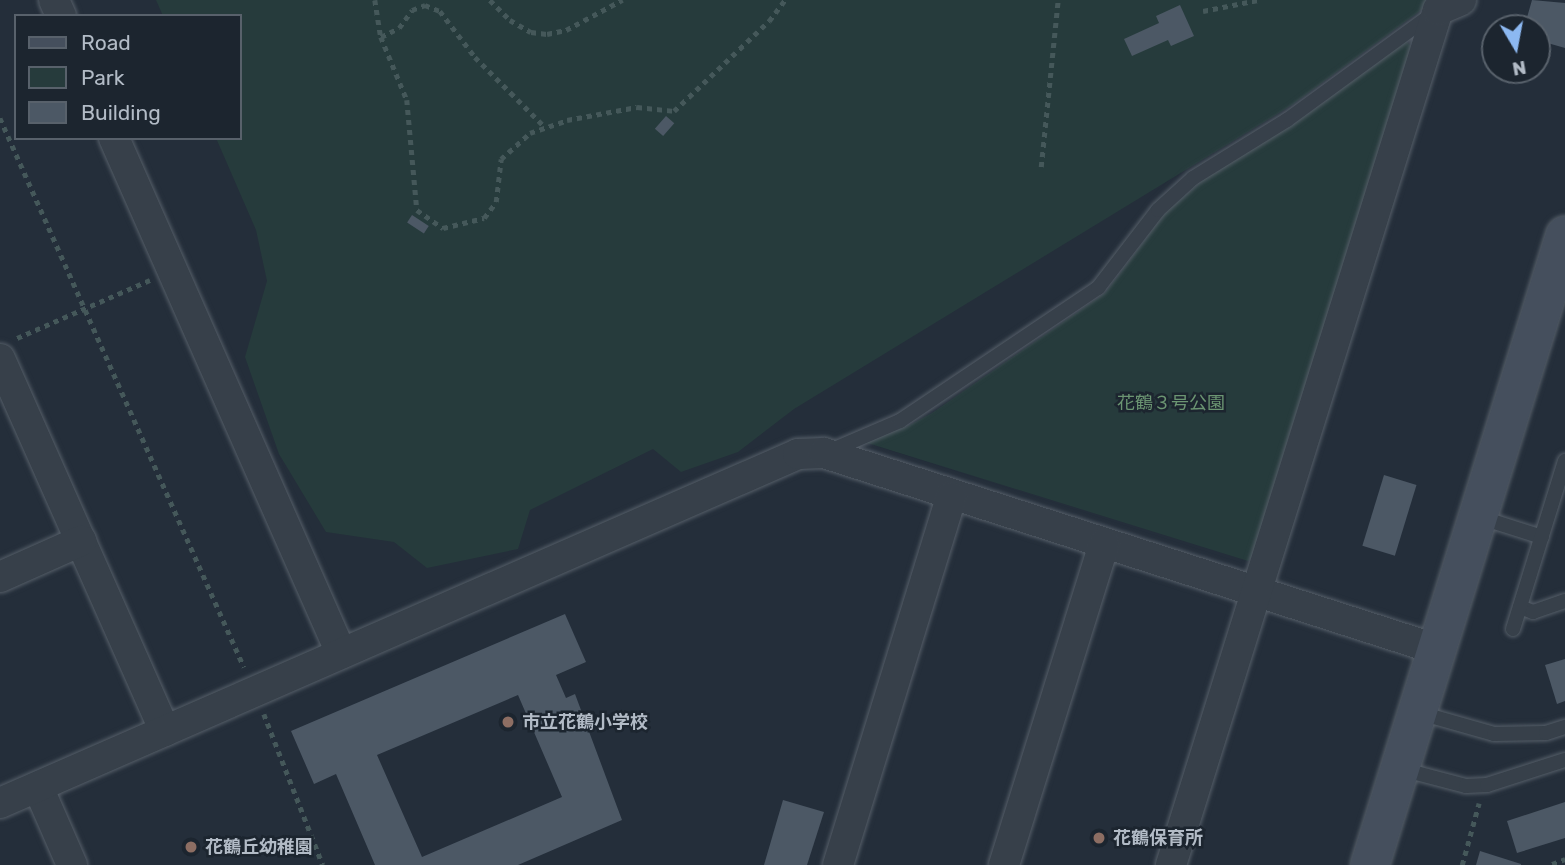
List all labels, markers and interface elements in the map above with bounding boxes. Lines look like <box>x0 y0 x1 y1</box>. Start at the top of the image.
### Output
legend <box>14 14 242 140</box>
north arrow <box>1481 14 1551 84</box>
text: Road <box>81 30 131 55</box>
text: N <box>1511 56 1528 81</box>
text: Park <box>81 65 125 90</box>
text: Building <box>81 100 161 125</box>
park label: 花鶴３号公園 <box>1117 392 1225 414</box>
place label: 市立花鶴小学校 <box>522 711 648 733</box>
marker: 市立花鶴小学校 <box>500 714 516 730</box>
place label: 花鶴保育所 <box>1113 827 1203 849</box>
marker: 花鶴保育所 <box>1091 830 1107 846</box>
place label: 花鶴丘幼稚園 <box>205 836 313 858</box>
marker: 花鶴丘幼稚園 <box>183 839 199 855</box>

